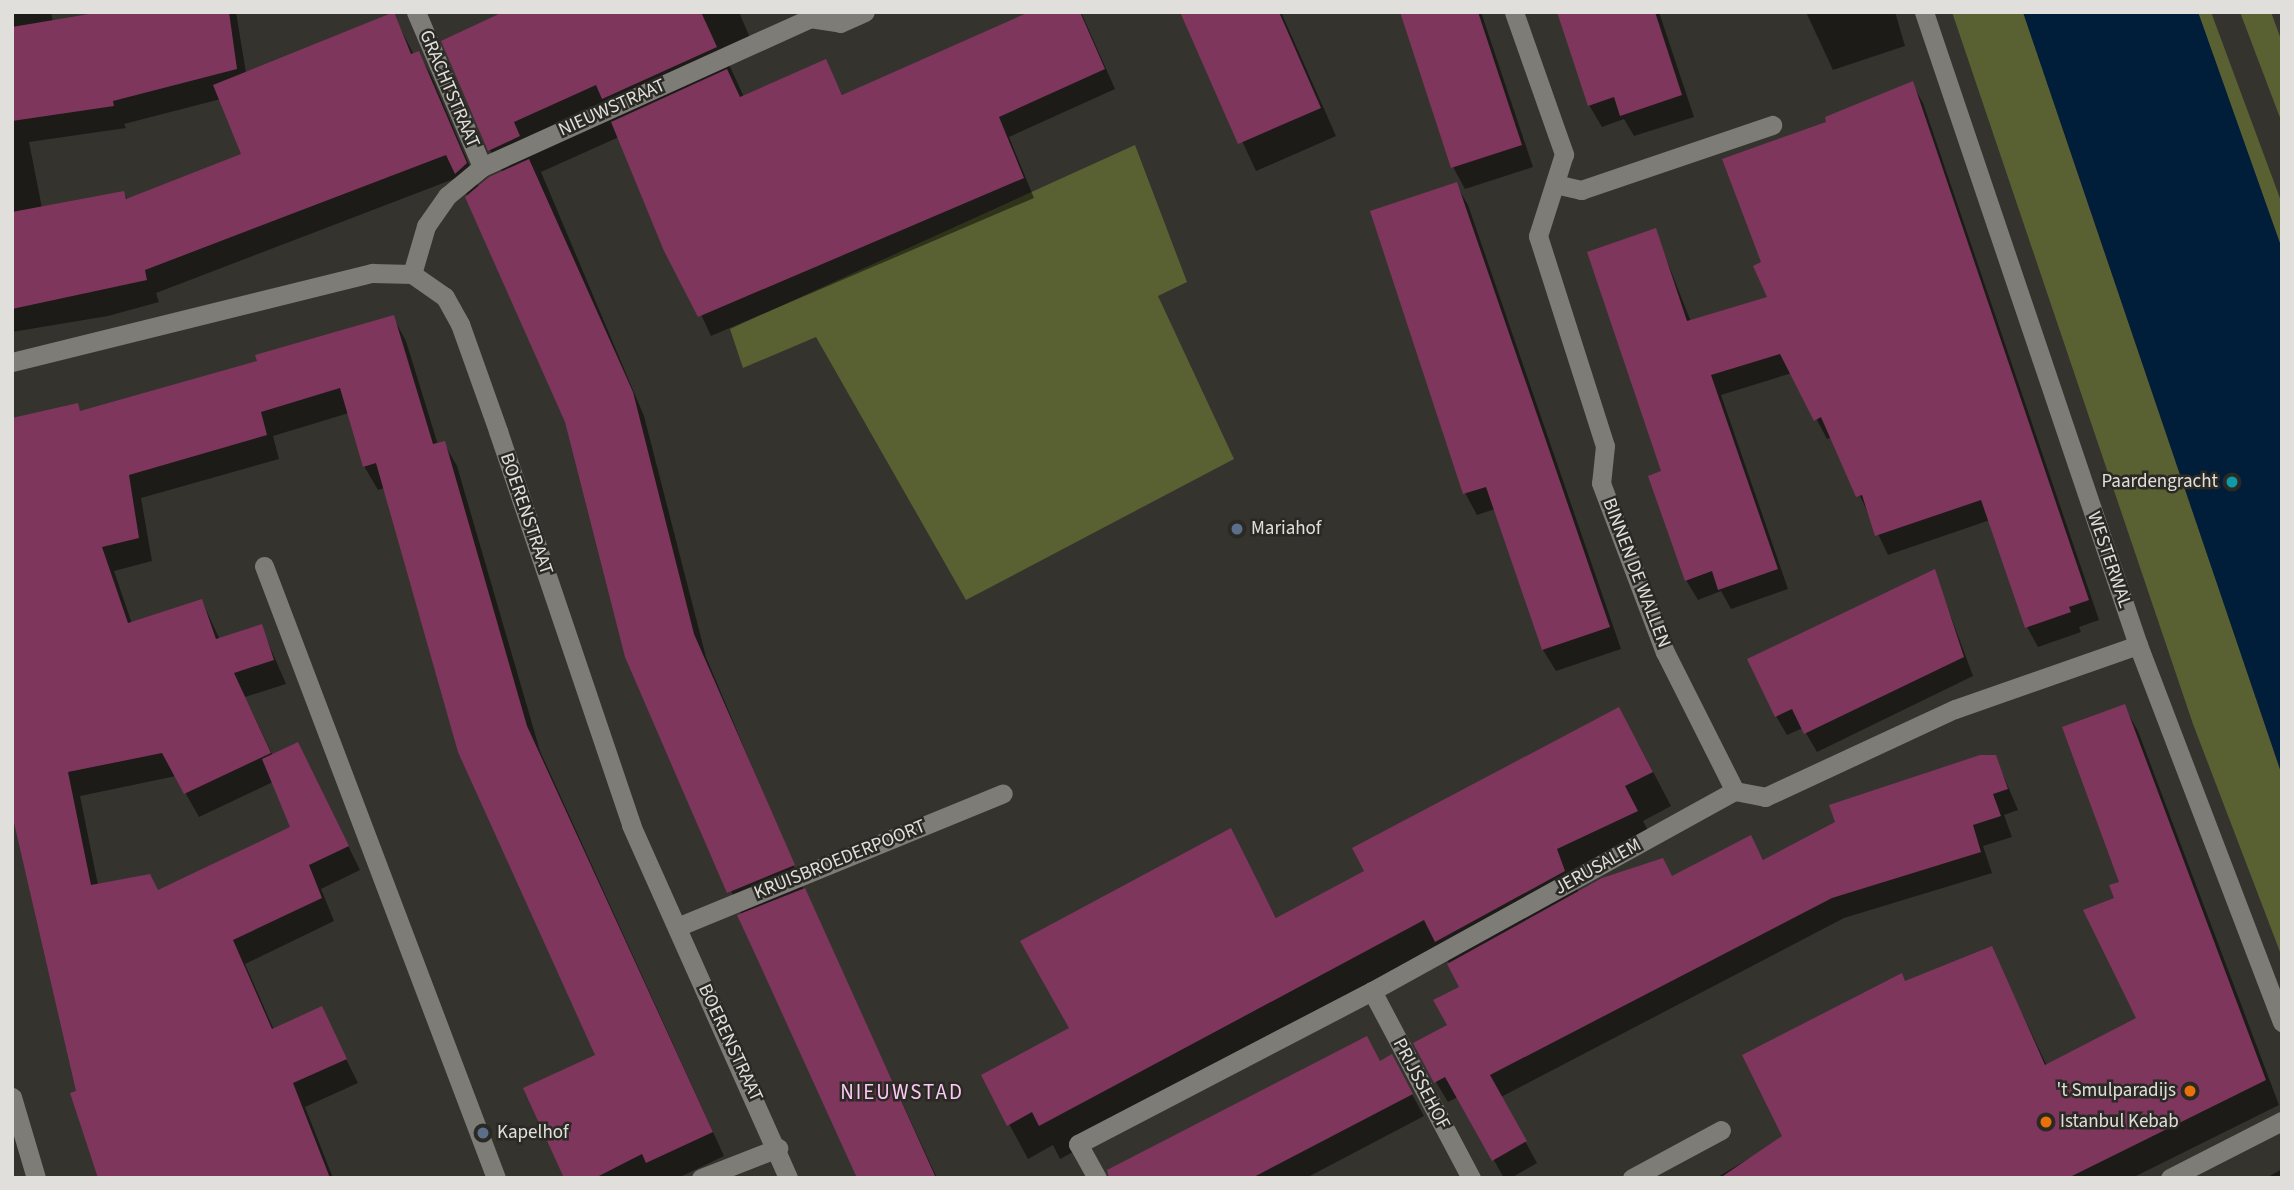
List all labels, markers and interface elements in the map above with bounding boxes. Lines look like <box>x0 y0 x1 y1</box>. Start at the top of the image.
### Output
street label: GRACHTSTRAAT <box>414 27 484 151</box>
street label: NIEUWSTRAAT <box>555 74 669 142</box>
street label: BOERENSTRAAT <box>495 450 557 578</box>
place label: Paardengracht <box>2101 471 2218 493</box>
marker: Paardengracht <box>2224 474 2240 490</box>
street label: BINNEN DE WALLEN <box>1597 495 1675 651</box>
street label: WESTERWAL <box>2082 509 2136 611</box>
place label: Mariahof <box>1251 518 1321 540</box>
marker: Mariahof <box>1229 521 1245 537</box>
street label: KRUISBROEDERPOORT <box>751 815 929 905</box>
street label: JERUSALEM <box>1551 834 1645 900</box>
street label: BOERENSTRAAT <box>693 981 767 1105</box>
street label: PRIJSSEHOF <box>1387 1034 1455 1134</box>
district label: NIEUWSTAD <box>841 1079 963 1105</box>
place label: 't Smulparadijs <box>2057 1080 2176 1102</box>
marker: 't Smulparadijs <box>2182 1083 2198 1099</box>
place label: Istanbul Kebab <box>2060 1111 2179 1133</box>
marker: Istanbul Kebab <box>2038 1114 2054 1130</box>
place label: Kapelhof <box>497 1122 569 1144</box>
marker: Kapelhof <box>475 1125 491 1141</box>

